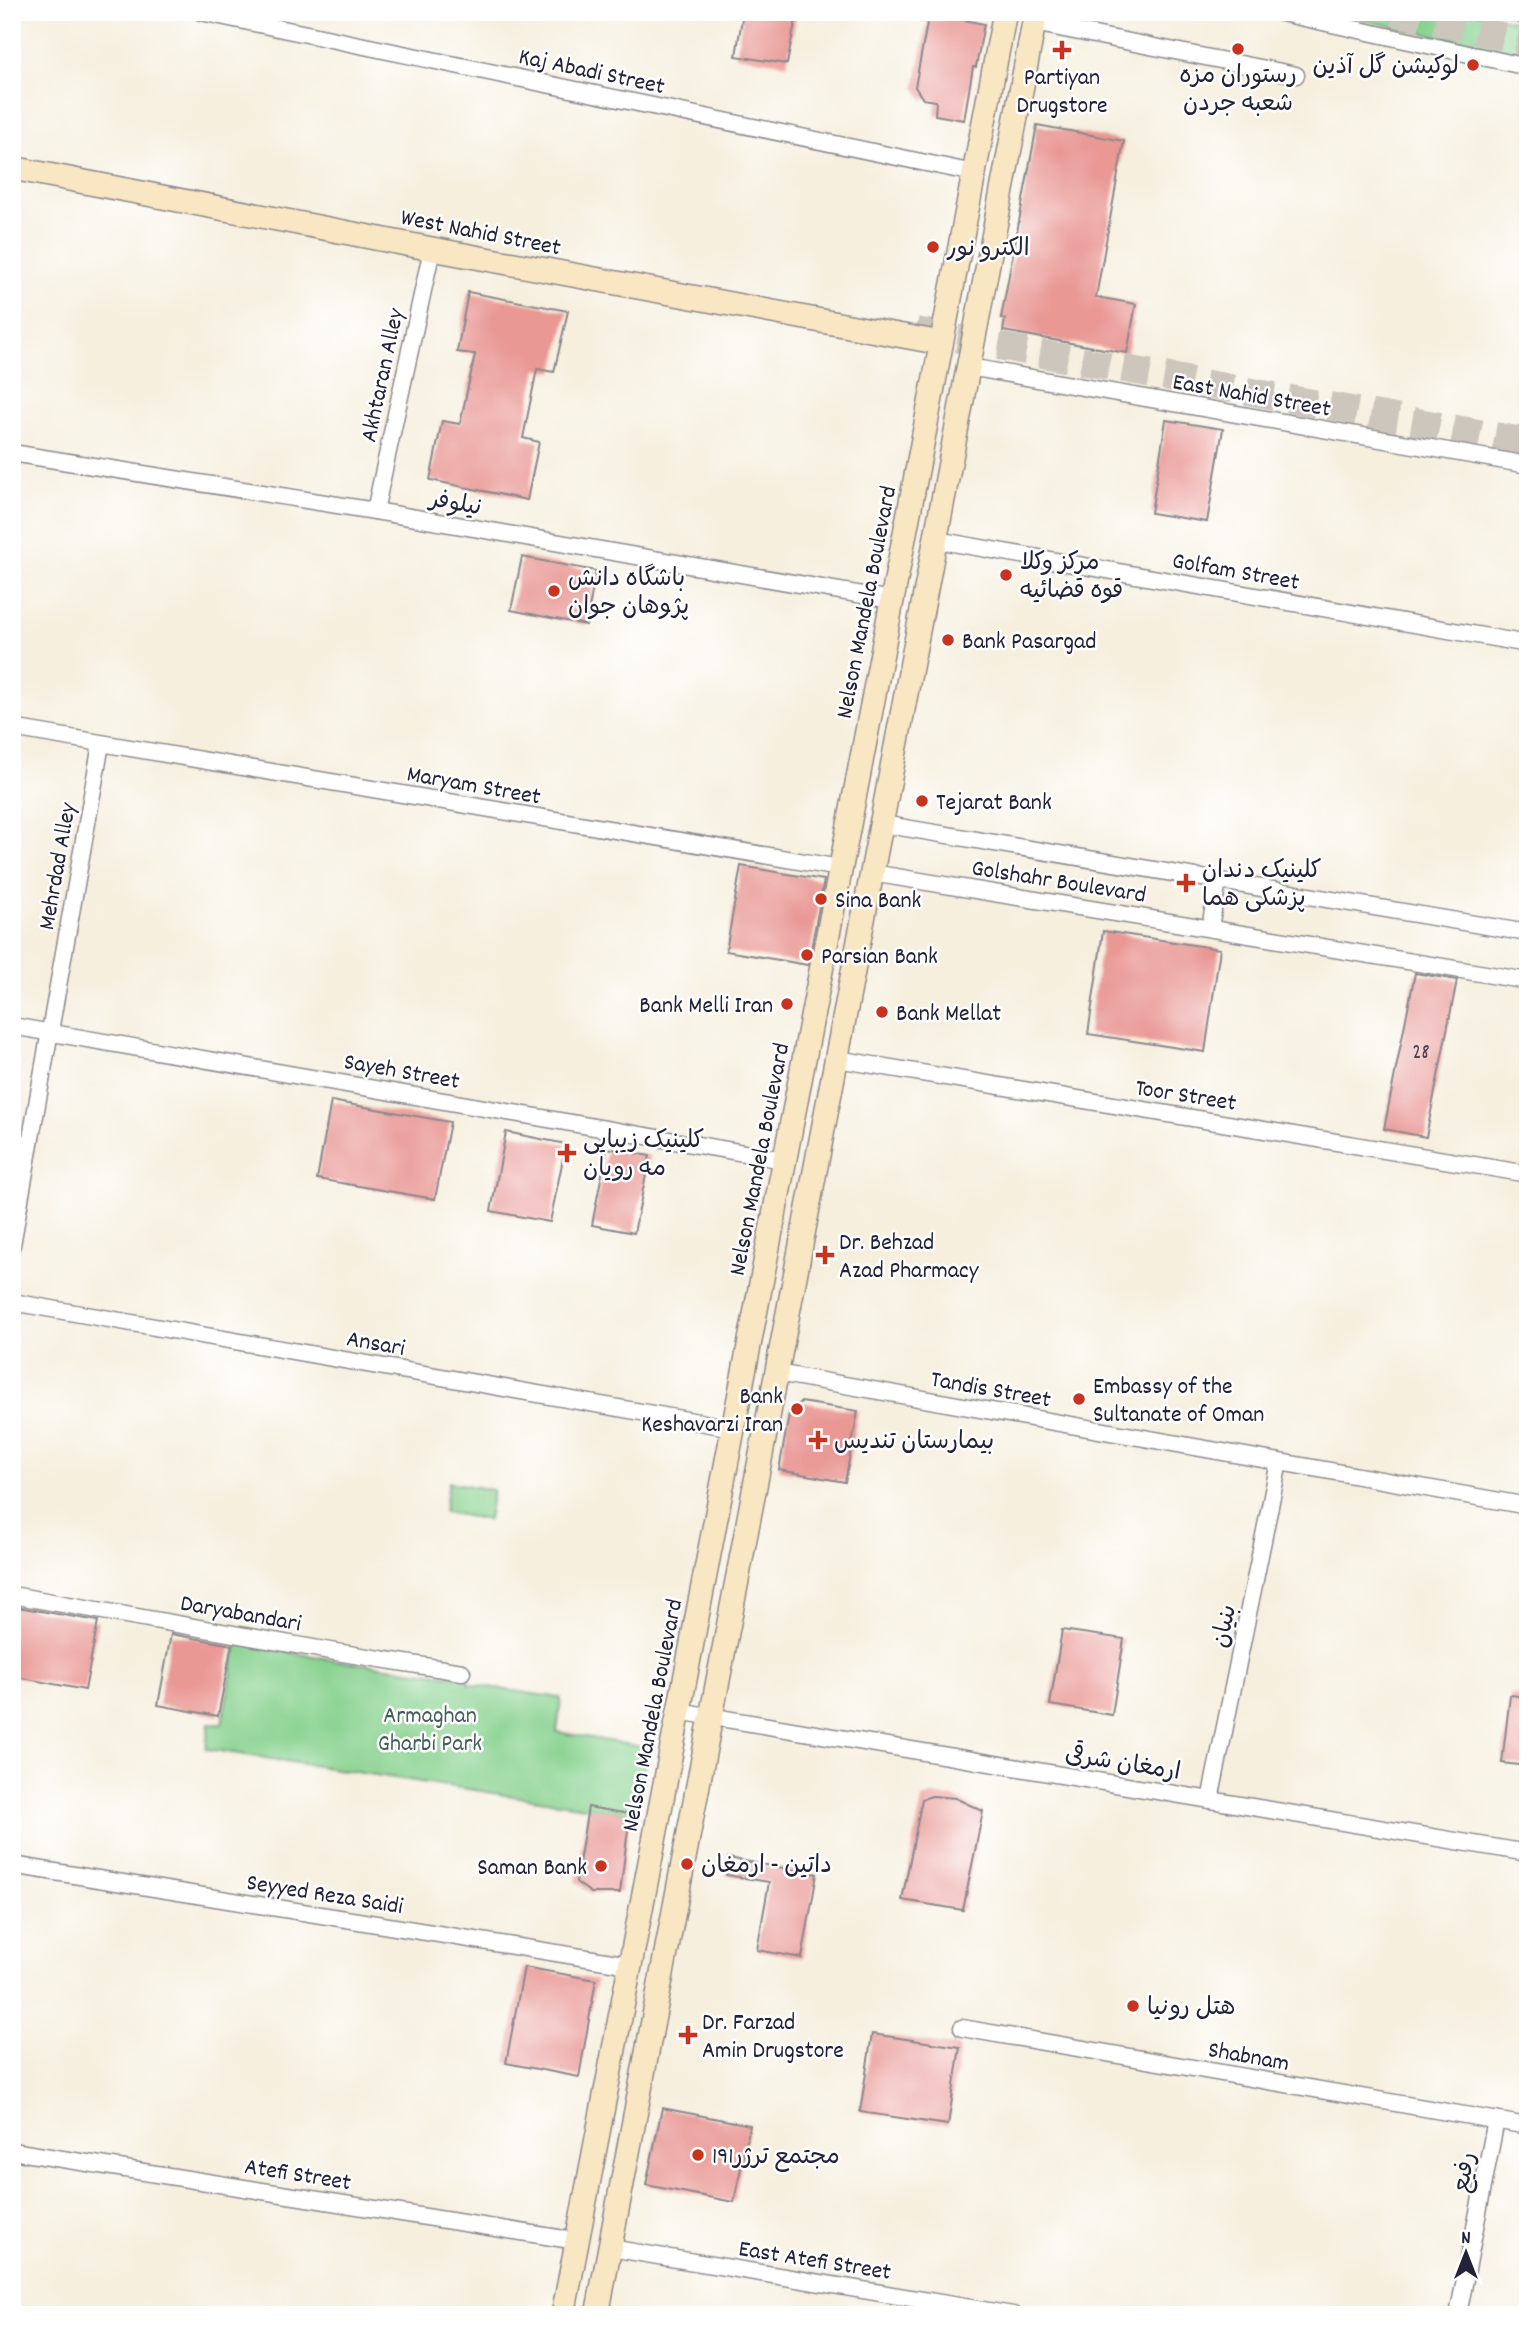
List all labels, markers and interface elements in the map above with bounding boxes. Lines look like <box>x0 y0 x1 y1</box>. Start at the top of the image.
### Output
street label: Kaj Abadi Street <box>515 41 668 105</box>
marker: رستوران مزه شعبه جردن <box>1230 41 1246 57</box>
marker: Partiyan Drugstore <box>1054 42 1070 58</box>
place label: لوکیشن گل آذین <box>1312 51 1459 85</box>
marker: لوکیشن گل آذین <box>1465 57 1481 73</box>
place label: رستوران مزه شعبه جردن <box>1179 60 1297 122</box>
place label: Partiyan Drugstore <box>1016 62 1108 124</box>
street label: West Nahid Street <box>397 202 563 266</box>
place label: الكترو نور <box>946 233 1030 267</box>
marker: الكترو نور <box>925 239 941 255</box>
street label: Akhtaran Alley <box>353 305 415 445</box>
street label: East Nahid Street <box>1170 366 1333 428</box>
street label: نیلوفر <box>425 483 484 526</box>
street label: Nelson Mandela Boulevard <box>829 483 907 722</box>
street label: Golfam Street <box>1169 545 1302 601</box>
place label: مرکز وکلا قوه قضائیه <box>1020 547 1123 609</box>
place label: باشگاه دانش پژوهان جوان <box>568 563 689 625</box>
marker: مرکز وکلا قوه قضائیه <box>998 567 1014 583</box>
marker: باشگاه دانش پژوهان جوان <box>546 583 562 599</box>
place label: Bank Pasargad <box>962 626 1097 660</box>
marker: Bank Pasargad <box>940 632 956 648</box>
street label: Maryam Street <box>404 758 543 815</box>
place label: Tejarat Bank <box>936 787 1052 821</box>
marker: Tejarat Bank <box>914 793 930 809</box>
street label: Mehrdad Alley <box>31 799 87 933</box>
street label: Golshahr Boulevard <box>969 852 1148 914</box>
place label: کلینیک دندان پزشکی هما <box>1202 855 1322 917</box>
marker: کلینیک دندان پزشکی هما <box>1176 873 1196 893</box>
place label: Sina Bank <box>835 885 921 919</box>
marker: Sina Bank <box>813 891 829 907</box>
place label: Parsian Bank <box>821 941 938 975</box>
marker: Parsian Bank <box>799 947 815 963</box>
place label: Bank Melli Iran <box>639 990 773 1024</box>
marker: Bank Melli Iran <box>779 996 795 1012</box>
place label: Bank Mellat <box>896 998 1001 1032</box>
marker: Bank Mellat <box>874 1004 890 1020</box>
house number: 28 <box>1412 1039 1430 1069</box>
street label: Nelson Mandela Boulevard <box>722 1040 800 1279</box>
street label: Sayeh Street <box>341 1046 462 1100</box>
street label: Toor Street <box>1133 1072 1238 1122</box>
place label: کلینیک زیبایی مه رویان <box>583 1125 704 1187</box>
marker: کلینیک زیبایی مه رویان <box>557 1143 577 1163</box>
place label: Dr. Behzad Azad Pharmacy <box>839 1227 980 1289</box>
marker: Dr. Behzad Azad Pharmacy <box>817 1247 833 1263</box>
street label: Ansari <box>344 1323 407 1367</box>
street label: Tandis Street <box>928 1364 1053 1418</box>
place label: Embassy of the Sultanate of Oman <box>1093 1371 1264 1433</box>
place label: Bank Keshavarzi Iran <box>641 1381 783 1443</box>
marker: Embassy of the Sultanate of Oman <box>1071 1391 1087 1407</box>
marker: Bank Keshavarzi Iran <box>789 1401 805 1417</box>
place label: بیمارستان تندیس <box>834 1426 994 1460</box>
marker: بیمارستان تندیس <box>808 1430 828 1450</box>
street label: Daryabandari <box>177 1588 304 1642</box>
street label: Nelson Mandela Boulevard <box>615 1596 693 1835</box>
street label: بنیان <box>1205 1602 1247 1651</box>
park label: Armaghan Gharbi Park <box>378 1700 482 1762</box>
street label: ارمغان شرقی <box>1062 1738 1183 1791</box>
place label: داتین - ارمغان <box>701 1850 832 1884</box>
place label: Saman Bank <box>477 1852 587 1886</box>
marker: داتین - ارمغان <box>679 1856 695 1872</box>
marker: Saman Bank <box>593 1858 609 1874</box>
street label: Seyyed Reza Saidi <box>244 1867 405 1925</box>
place label: هتل رونیا <box>1147 1992 1235 2026</box>
marker: هتل رونیا <box>1125 1998 1141 2014</box>
place label: Dr. Farzad Amin Drugstore <box>702 2007 844 2069</box>
marker: Dr. Farzad Amin Drugstore <box>680 2027 696 2043</box>
street label: Shabnam <box>1205 2034 1292 2082</box>
place label: مجتمع ترژر191 <box>712 2141 840 2175</box>
marker: مجتمع ترژر191 <box>690 2147 706 2163</box>
street label: رفیع <box>1445 2149 1487 2196</box>
street label: Atefi Street <box>242 2151 353 2201</box>
north arrow <box>1432 2218 1502 2288</box>
text: N <box>1461 2226 1471 2253</box>
street label: East Atefi Street <box>736 2233 893 2291</box>

